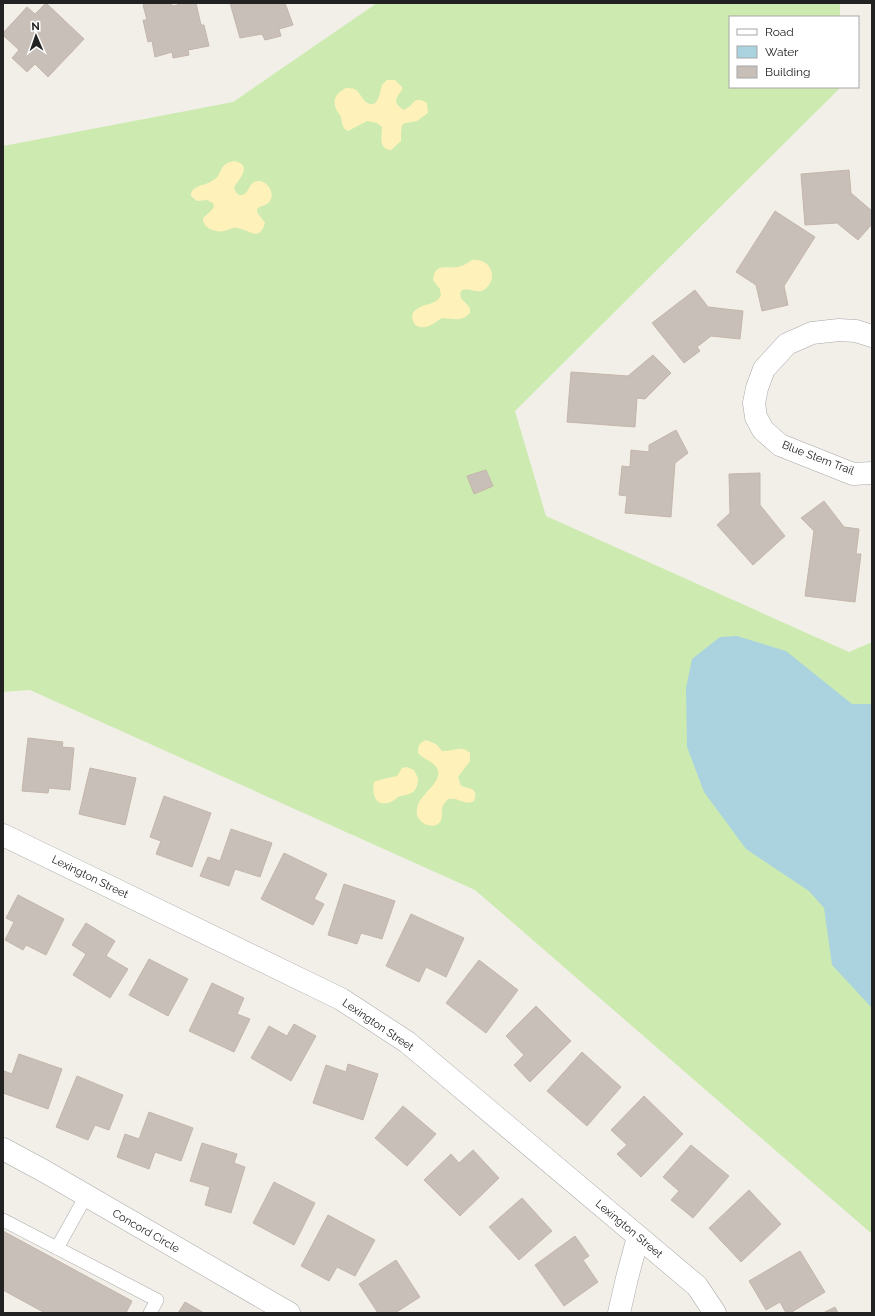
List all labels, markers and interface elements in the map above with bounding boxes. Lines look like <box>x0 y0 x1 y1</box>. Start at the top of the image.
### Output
north arrow <box>16 16 56 56</box>
legend <box>729 16 859 88</box>
text: N <box>31 20 40 33</box>
text: Road <box>765 25 794 39</box>
text: Water <box>765 45 799 59</box>
text: Building <box>765 65 811 79</box>
street label: Blue Stem Trail <box>780 438 856 478</box>
street label: Lexington Street <box>50 853 131 901</box>
street label: Lexington Street <box>340 996 417 1054</box>
street label: Lexington Street <box>593 1197 665 1261</box>
street label: Concord Circle <box>110 1206 182 1256</box>

